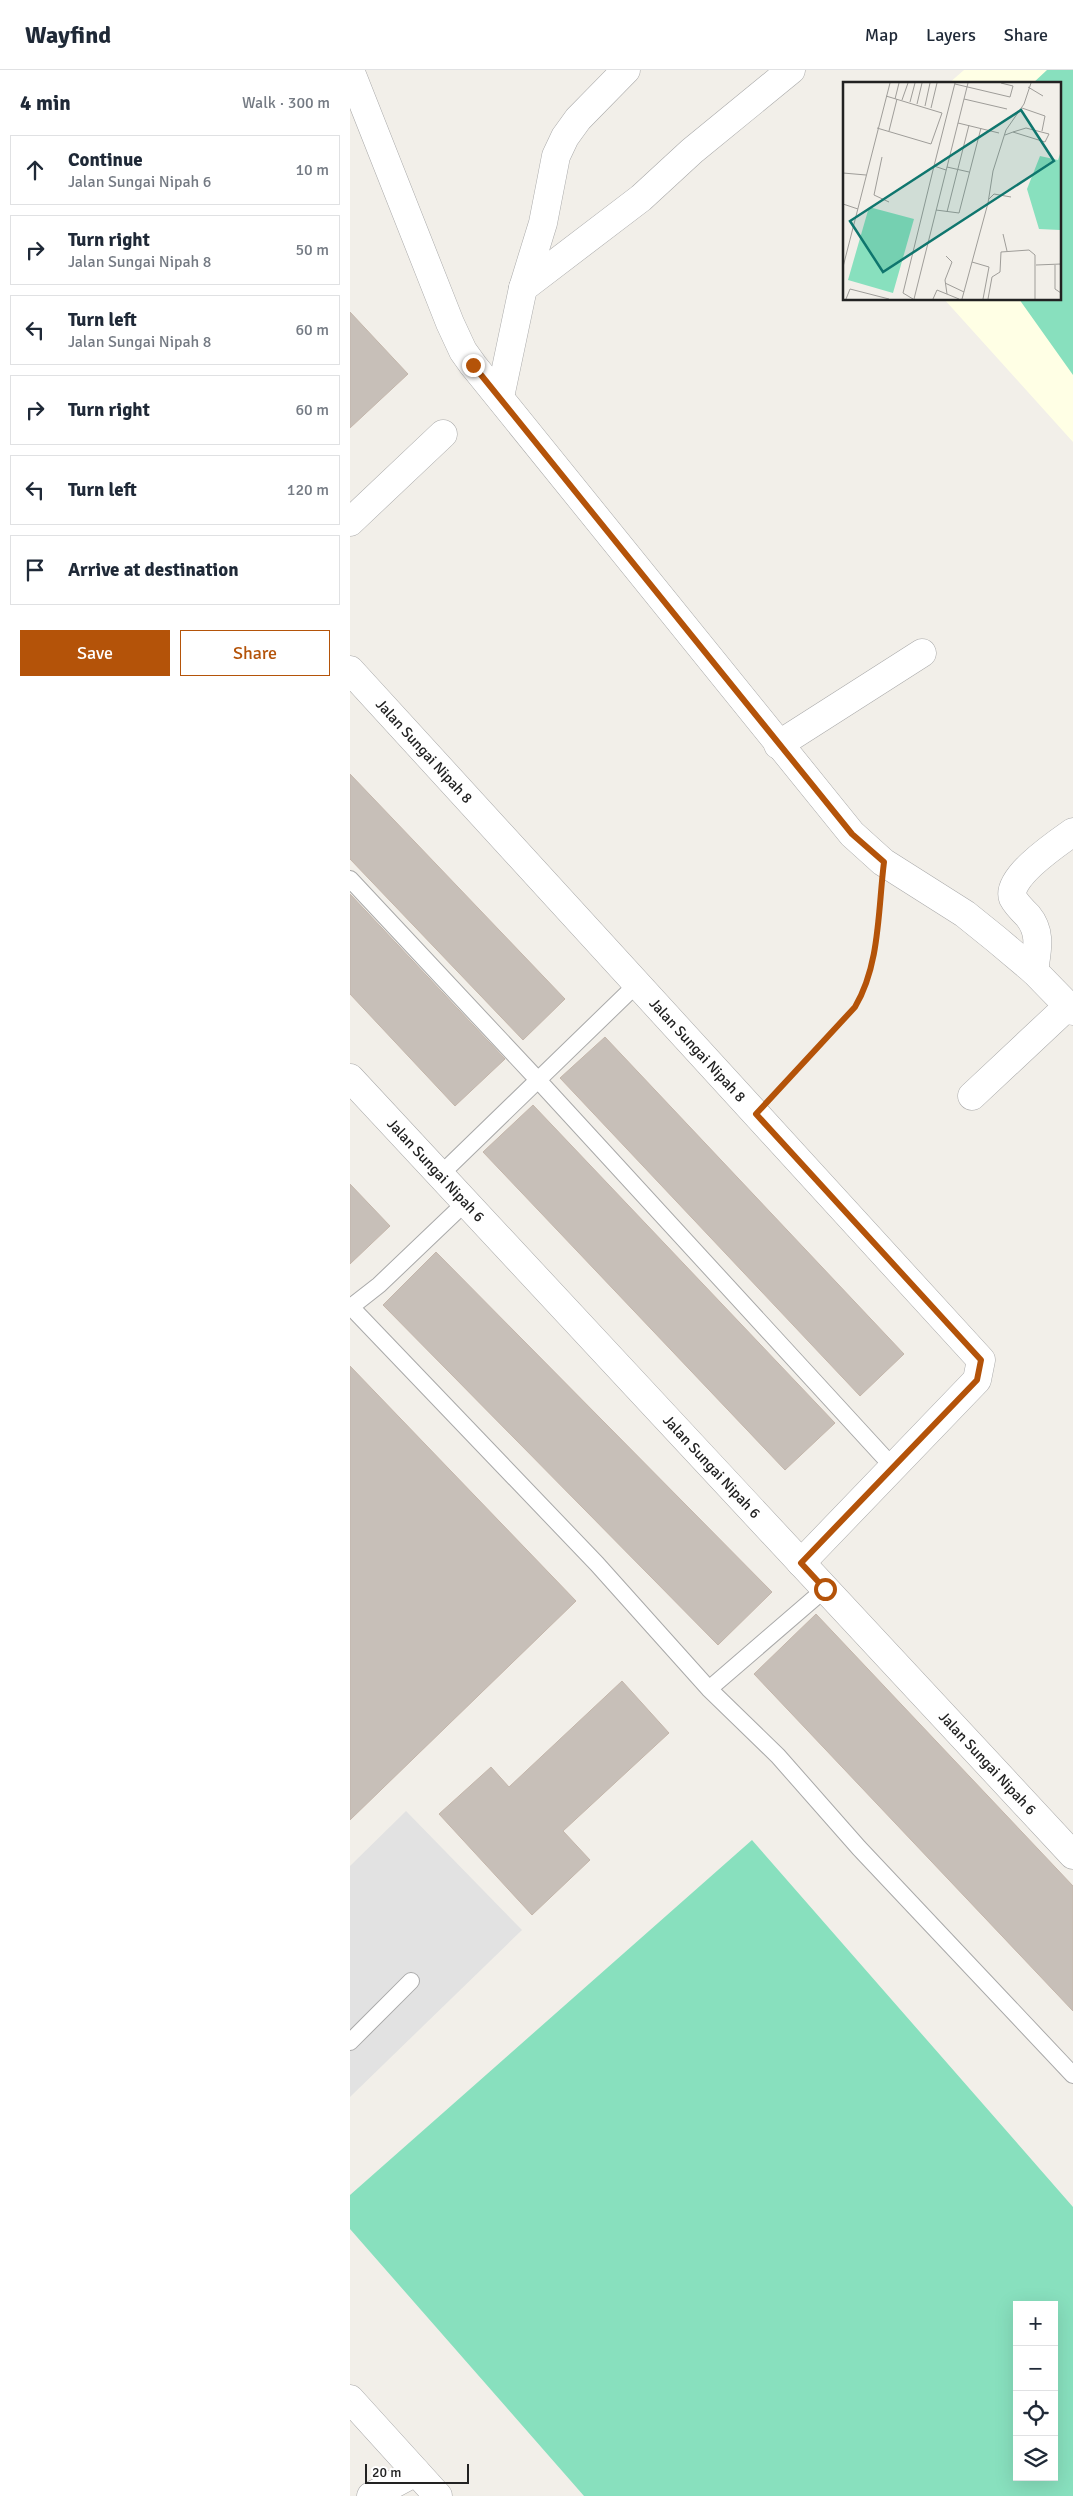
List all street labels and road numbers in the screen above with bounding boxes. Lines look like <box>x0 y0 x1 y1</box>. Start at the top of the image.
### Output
street label: Jalan Sungai Nipah 8 <box>372 695 476 807</box>
street label: Jalan Sungai Nipah 8 <box>645 994 750 1106</box>
street label: Jalan Sungai Nipah 6 <box>383 1115 488 1226</box>
street label: Jalan Sungai Nipah 6 <box>659 1411 764 1522</box>
street label: Jalan Sungai Nipah 6 <box>935 1708 1040 1819</box>

